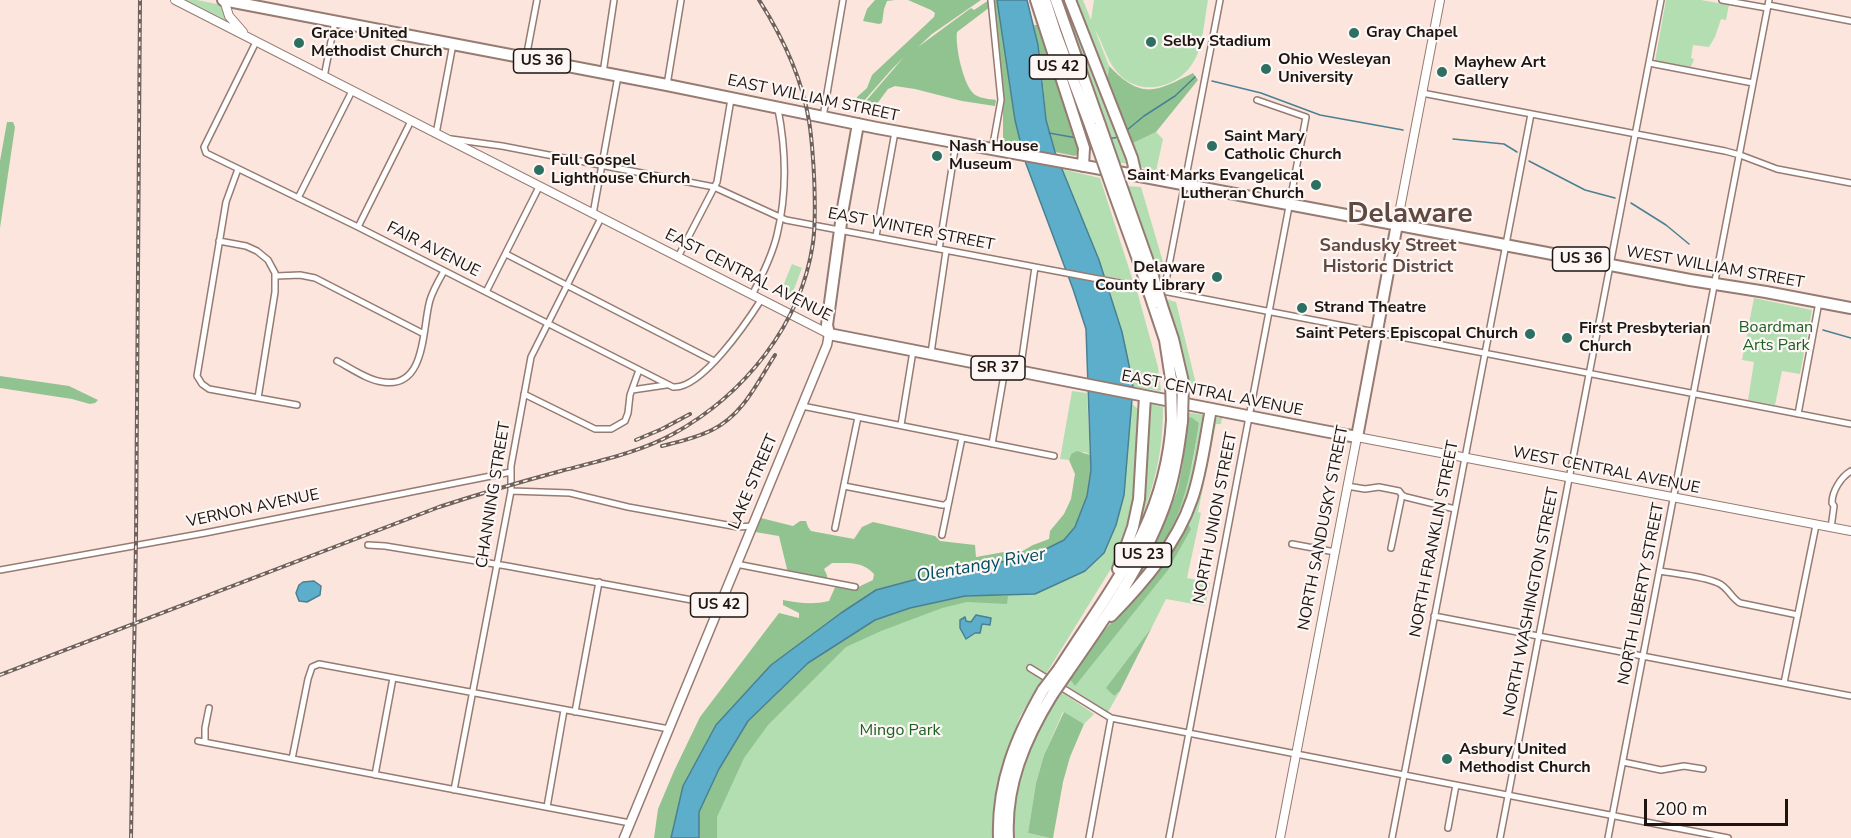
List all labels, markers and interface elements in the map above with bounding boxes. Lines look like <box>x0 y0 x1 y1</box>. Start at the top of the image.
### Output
place label: Gray Chapel <box>1366 23 1458 43</box>
place label: Grace United Methodist Church <box>311 24 443 62</box>
marker: Gray Chapel <box>1347 26 1361 40</box>
place label: Selby Stadium <box>1163 32 1271 52</box>
marker: Selby Stadium <box>1144 35 1158 49</box>
marker: Grace United Methodist Church <box>292 36 306 50</box>
road number: US 36 <box>514 49 570 73</box>
place label: Ohio Wesleyan University <box>1278 50 1391 88</box>
place label: Mayhew Art Gallery <box>1454 53 1546 91</box>
road number: US 42 <box>1030 55 1086 79</box>
marker: Ohio Wesleyan University <box>1259 62 1273 76</box>
marker: Mayhew Art Gallery <box>1435 65 1449 79</box>
street label: EAST WILLIAM STREET <box>726 71 900 127</box>
place label: Saint Mary Catholic Church <box>1224 127 1342 165</box>
place label: Nash House Museum <box>949 137 1039 175</box>
marker: Saint Mary Catholic Church <box>1205 139 1219 153</box>
marker: Nash House Museum <box>930 149 944 163</box>
place label: Full Gospel Lighthouse Church <box>551 151 690 189</box>
marker: Full Gospel Lighthouse Church <box>532 163 546 177</box>
place label: Saint Marks Evangelical Lutheran Church <box>1127 166 1304 204</box>
marker: Saint Marks Evangelical Lutheran Church <box>1309 178 1323 192</box>
district label: Delaware <box>1347 198 1473 232</box>
street label: EAST WINTER STREET <box>826 204 996 256</box>
street label: FAIR AVENUE <box>383 218 483 282</box>
street label: EAST CENTRAL AVENUE <box>661 226 835 326</box>
district label: Sandusky Street Historic District <box>1320 236 1456 278</box>
street label: WEST WILLIAM STREET <box>1624 243 1806 293</box>
road number: US 36 <box>1552 247 1610 271</box>
place label: Delaware County Library <box>1095 258 1205 296</box>
marker: Delaware County Library <box>1210 270 1224 284</box>
place label: Strand Theatre <box>1314 298 1426 318</box>
marker: Strand Theatre <box>1295 301 1309 315</box>
park label: Boardman Arts Park <box>1739 318 1813 356</box>
place label: First Presbyterian Church <box>1579 319 1711 357</box>
place label: Saint Peters Episcopal Church <box>1296 324 1518 344</box>
marker: Saint Peters Episcopal Church <box>1523 327 1537 341</box>
marker: First Presbyterian Church <box>1560 331 1574 345</box>
road number: SR 37 <box>971 356 1025 380</box>
street label: EAST CENTRAL AVENUE <box>1120 367 1304 421</box>
street label: CHANNING STREET <box>473 420 515 570</box>
street label: NORTH SANDUSKY STREET <box>1295 424 1353 632</box>
street label: NORTH UNION STREET <box>1190 431 1242 605</box>
street label: LAKE STREET <box>725 432 783 532</box>
street label: NORTH FRANKLIN STREET <box>1406 439 1464 639</box>
street label: WEST CENTRAL AVENUE <box>1511 443 1701 499</box>
street label: VERNON AVENUE <box>185 486 321 532</box>
street label: NORTH WASHINGTON STREET <box>1500 486 1564 718</box>
street label: NORTH LIBERTY STREET <box>1615 501 1669 687</box>
road number: US 23 <box>1114 543 1172 567</box>
water label: Olentangy River <box>915 544 1047 588</box>
road number: US 42 <box>690 593 748 617</box>
park label: Mingo Park <box>860 721 940 741</box>
place label: Asbury United Methodist Church <box>1459 740 1591 778</box>
marker: Asbury United Methodist Church <box>1440 752 1454 766</box>
scale bar <box>1647 787 1791 825</box>
text: 200 m <box>1655 797 1707 821</box>

